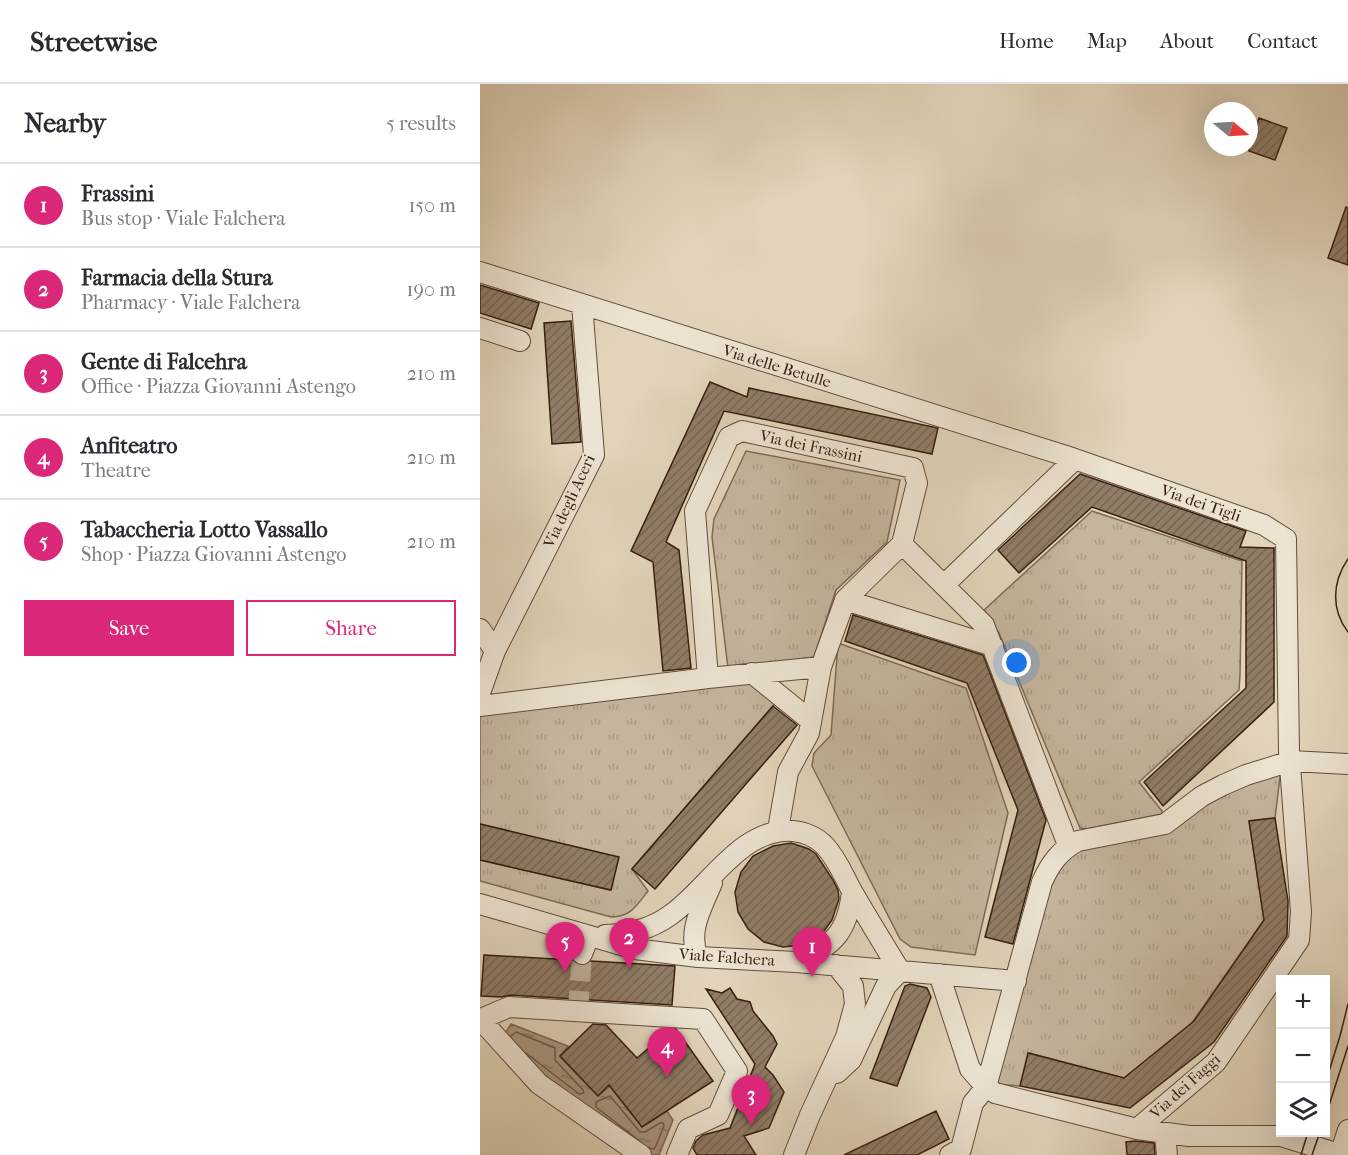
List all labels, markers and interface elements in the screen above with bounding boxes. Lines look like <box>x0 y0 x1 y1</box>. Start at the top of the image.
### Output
text: Streetwise <box>30 25 157 58</box>
text: Home <box>999 29 1054 53</box>
text: Map <box>1087 29 1127 53</box>
text: About <box>1160 29 1214 53</box>
text: Contact <box>1247 29 1318 53</box>
north arrow <box>1204 102 1258 156</box>
text: Nearby <box>24 108 106 139</box>
text: 5 results <box>386 112 456 135</box>
text: Frassini <box>81 181 154 207</box>
text: 1 <box>40 194 47 217</box>
text: 150 m <box>408 194 456 217</box>
text: Bus stop · Viale Falchera <box>81 207 286 230</box>
text: Farmacia della Stura <box>81 265 273 291</box>
text: 2 <box>38 278 49 301</box>
text: 190 m <box>406 278 456 301</box>
text: Pharmacy · Viale Falchera <box>81 291 300 314</box>
street label: Via delle Betulle <box>720 340 834 392</box>
text: Gente di Falcehra <box>81 349 247 375</box>
text: 3 <box>39 362 48 385</box>
text: 210 m <box>407 362 456 385</box>
text: Office · Piazza Giovanni Astengo <box>81 375 356 398</box>
street label: Via dei Frassini <box>757 426 864 466</box>
text: Anfiteatro <box>81 433 177 459</box>
text: 4 <box>38 446 49 469</box>
text: 210 m <box>407 446 456 469</box>
street label: Via degli Aceri <box>539 451 599 551</box>
text: Theatre <box>81 459 151 482</box>
street label: Via dei Tigli <box>1157 480 1244 526</box>
text: Tabaccheria Lotto Vassallo <box>81 517 328 543</box>
text: 5 <box>39 530 48 553</box>
text: 210 m <box>407 530 456 553</box>
text: Shop · Piazza Giovanni Astengo <box>81 543 346 566</box>
button: Save <box>24 600 234 656</box>
button: Share <box>246 600 456 656</box>
your location <box>1002 648 1031 677</box>
pin: 2 <box>610 918 648 968</box>
pin: 5 <box>546 922 584 972</box>
pin: 1 <box>792 928 832 977</box>
street label: Viale Falchera <box>677 944 776 970</box>
map controls <box>1276 975 1330 1137</box>
button: + <box>1276 975 1330 1029</box>
pin: 4 <box>648 1028 687 1077</box>
button: − <box>1276 1029 1330 1083</box>
street label: Via dei Faggi <box>1145 1049 1224 1123</box>
pin: 3 <box>732 1076 770 1125</box>
button: layers <box>1276 1083 1330 1137</box>

